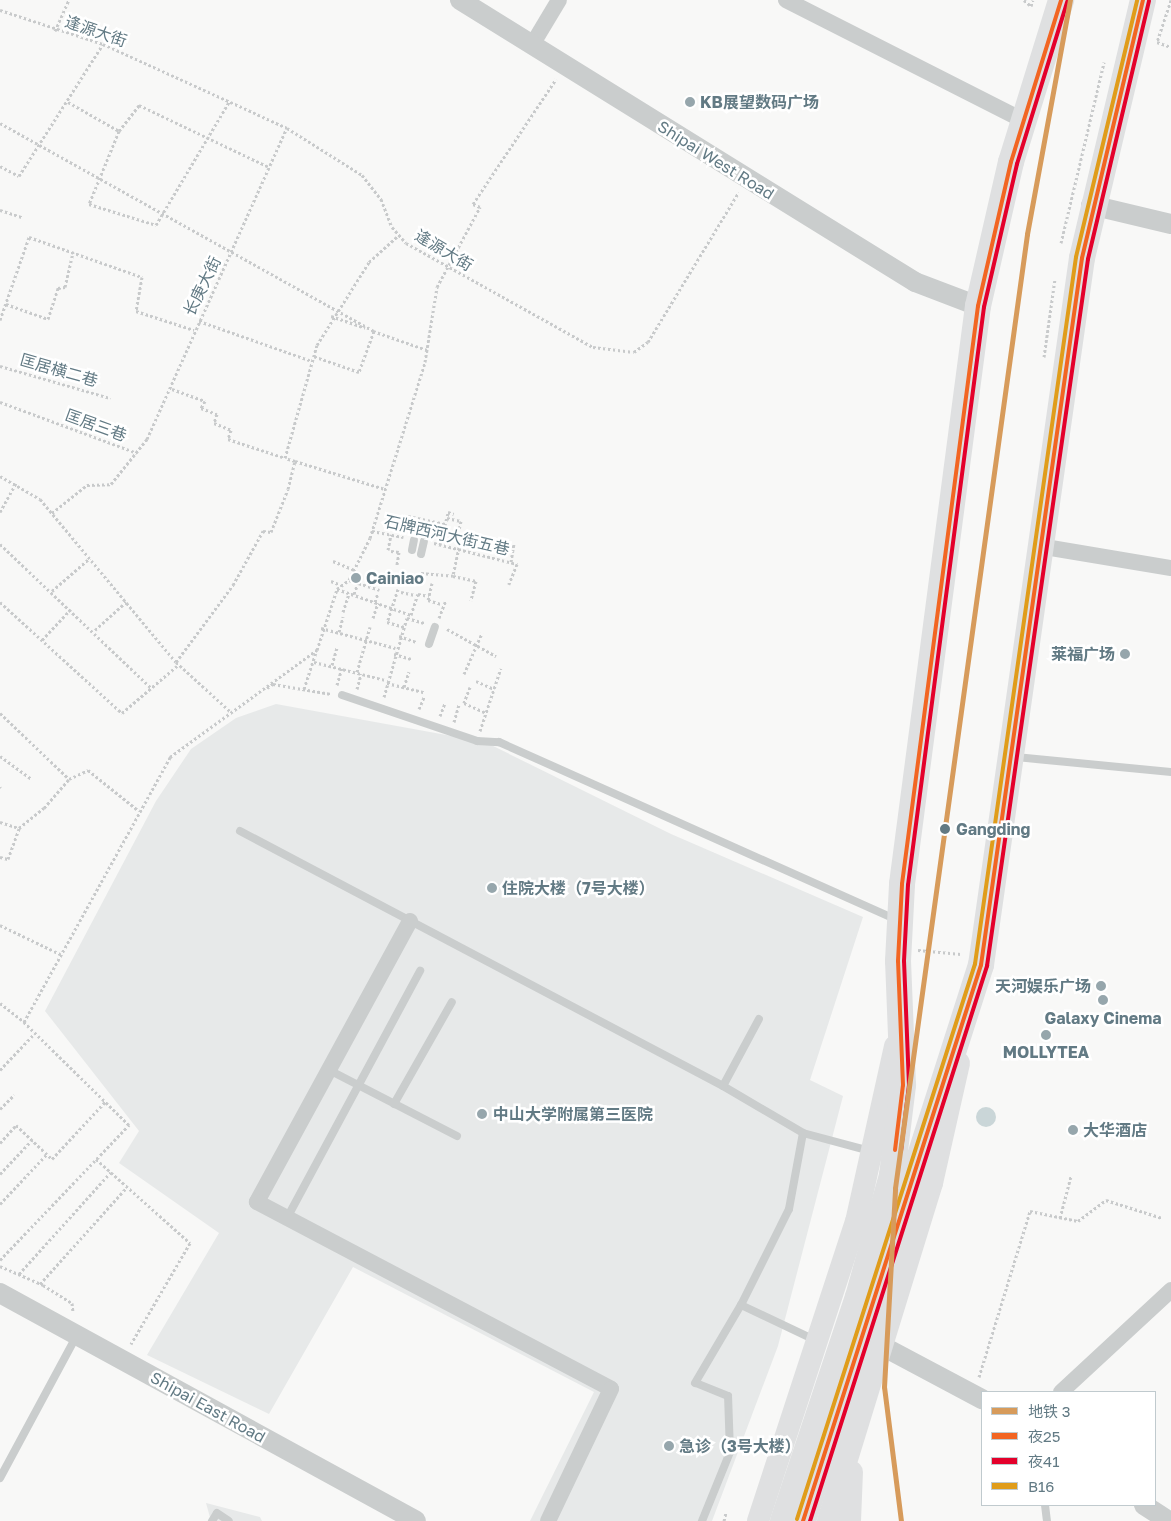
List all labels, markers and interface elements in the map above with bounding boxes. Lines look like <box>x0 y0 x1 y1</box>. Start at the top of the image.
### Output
street label: 逢源大街 <box>63 12 129 50</box>
place label: KB展望数码广场 <box>700 92 819 112</box>
marker: KB展望数码广场 <box>684 96 696 108</box>
street label: Shipai West Road <box>654 116 778 204</box>
street label: 逢源大街 <box>412 225 476 275</box>
street label: 长庚大街 <box>179 253 225 319</box>
street label: 匡居横二巷 <box>18 350 100 390</box>
street label: 匡居三巷 <box>63 405 129 445</box>
street label: 石牌西河大街五巷 <box>382 511 512 559</box>
place label: Cainiao <box>366 568 424 588</box>
marker: Cainiao <box>350 572 362 584</box>
place label: 莱福广场 <box>1051 644 1115 664</box>
marker: 莱福广场 <box>1119 648 1131 660</box>
place label: Gangding <box>956 819 1030 839</box>
marker: Gangding <box>938 822 952 836</box>
place label: 住院大楼（7号大楼） <box>502 878 655 898</box>
marker: 住院大楼（7号大楼） <box>486 882 498 894</box>
place label: 天河娱乐广场 <box>995 976 1091 996</box>
marker: 天河娱乐广场 <box>1095 980 1107 992</box>
marker: Galaxy Cinema <box>1097 994 1109 1006</box>
place label: Galaxy Cinema <box>1045 1008 1161 1028</box>
marker: MOLLYTEA <box>1040 1029 1052 1041</box>
place label: MOLLYTEA <box>1003 1042 1089 1062</box>
place label: 中山大学附属第三医院 <box>493 1104 653 1124</box>
marker: 中山大学附属第三医院 <box>475 1107 489 1121</box>
place label: 大华酒店 <box>1083 1120 1147 1140</box>
marker: 大华酒店 <box>1067 1124 1079 1136</box>
street label: Shipai East Road <box>147 1368 269 1446</box>
legend <box>981 1391 1156 1506</box>
text: 地铁 3 <box>1028 1402 1071 1420</box>
text: 夜25 <box>1028 1427 1060 1445</box>
place label: 急诊（3号大楼） <box>679 1436 801 1456</box>
marker: 急诊（3号大楼） <box>663 1440 675 1452</box>
text: 夜41 <box>1028 1452 1059 1470</box>
text: B16 <box>1028 1477 1054 1495</box>

